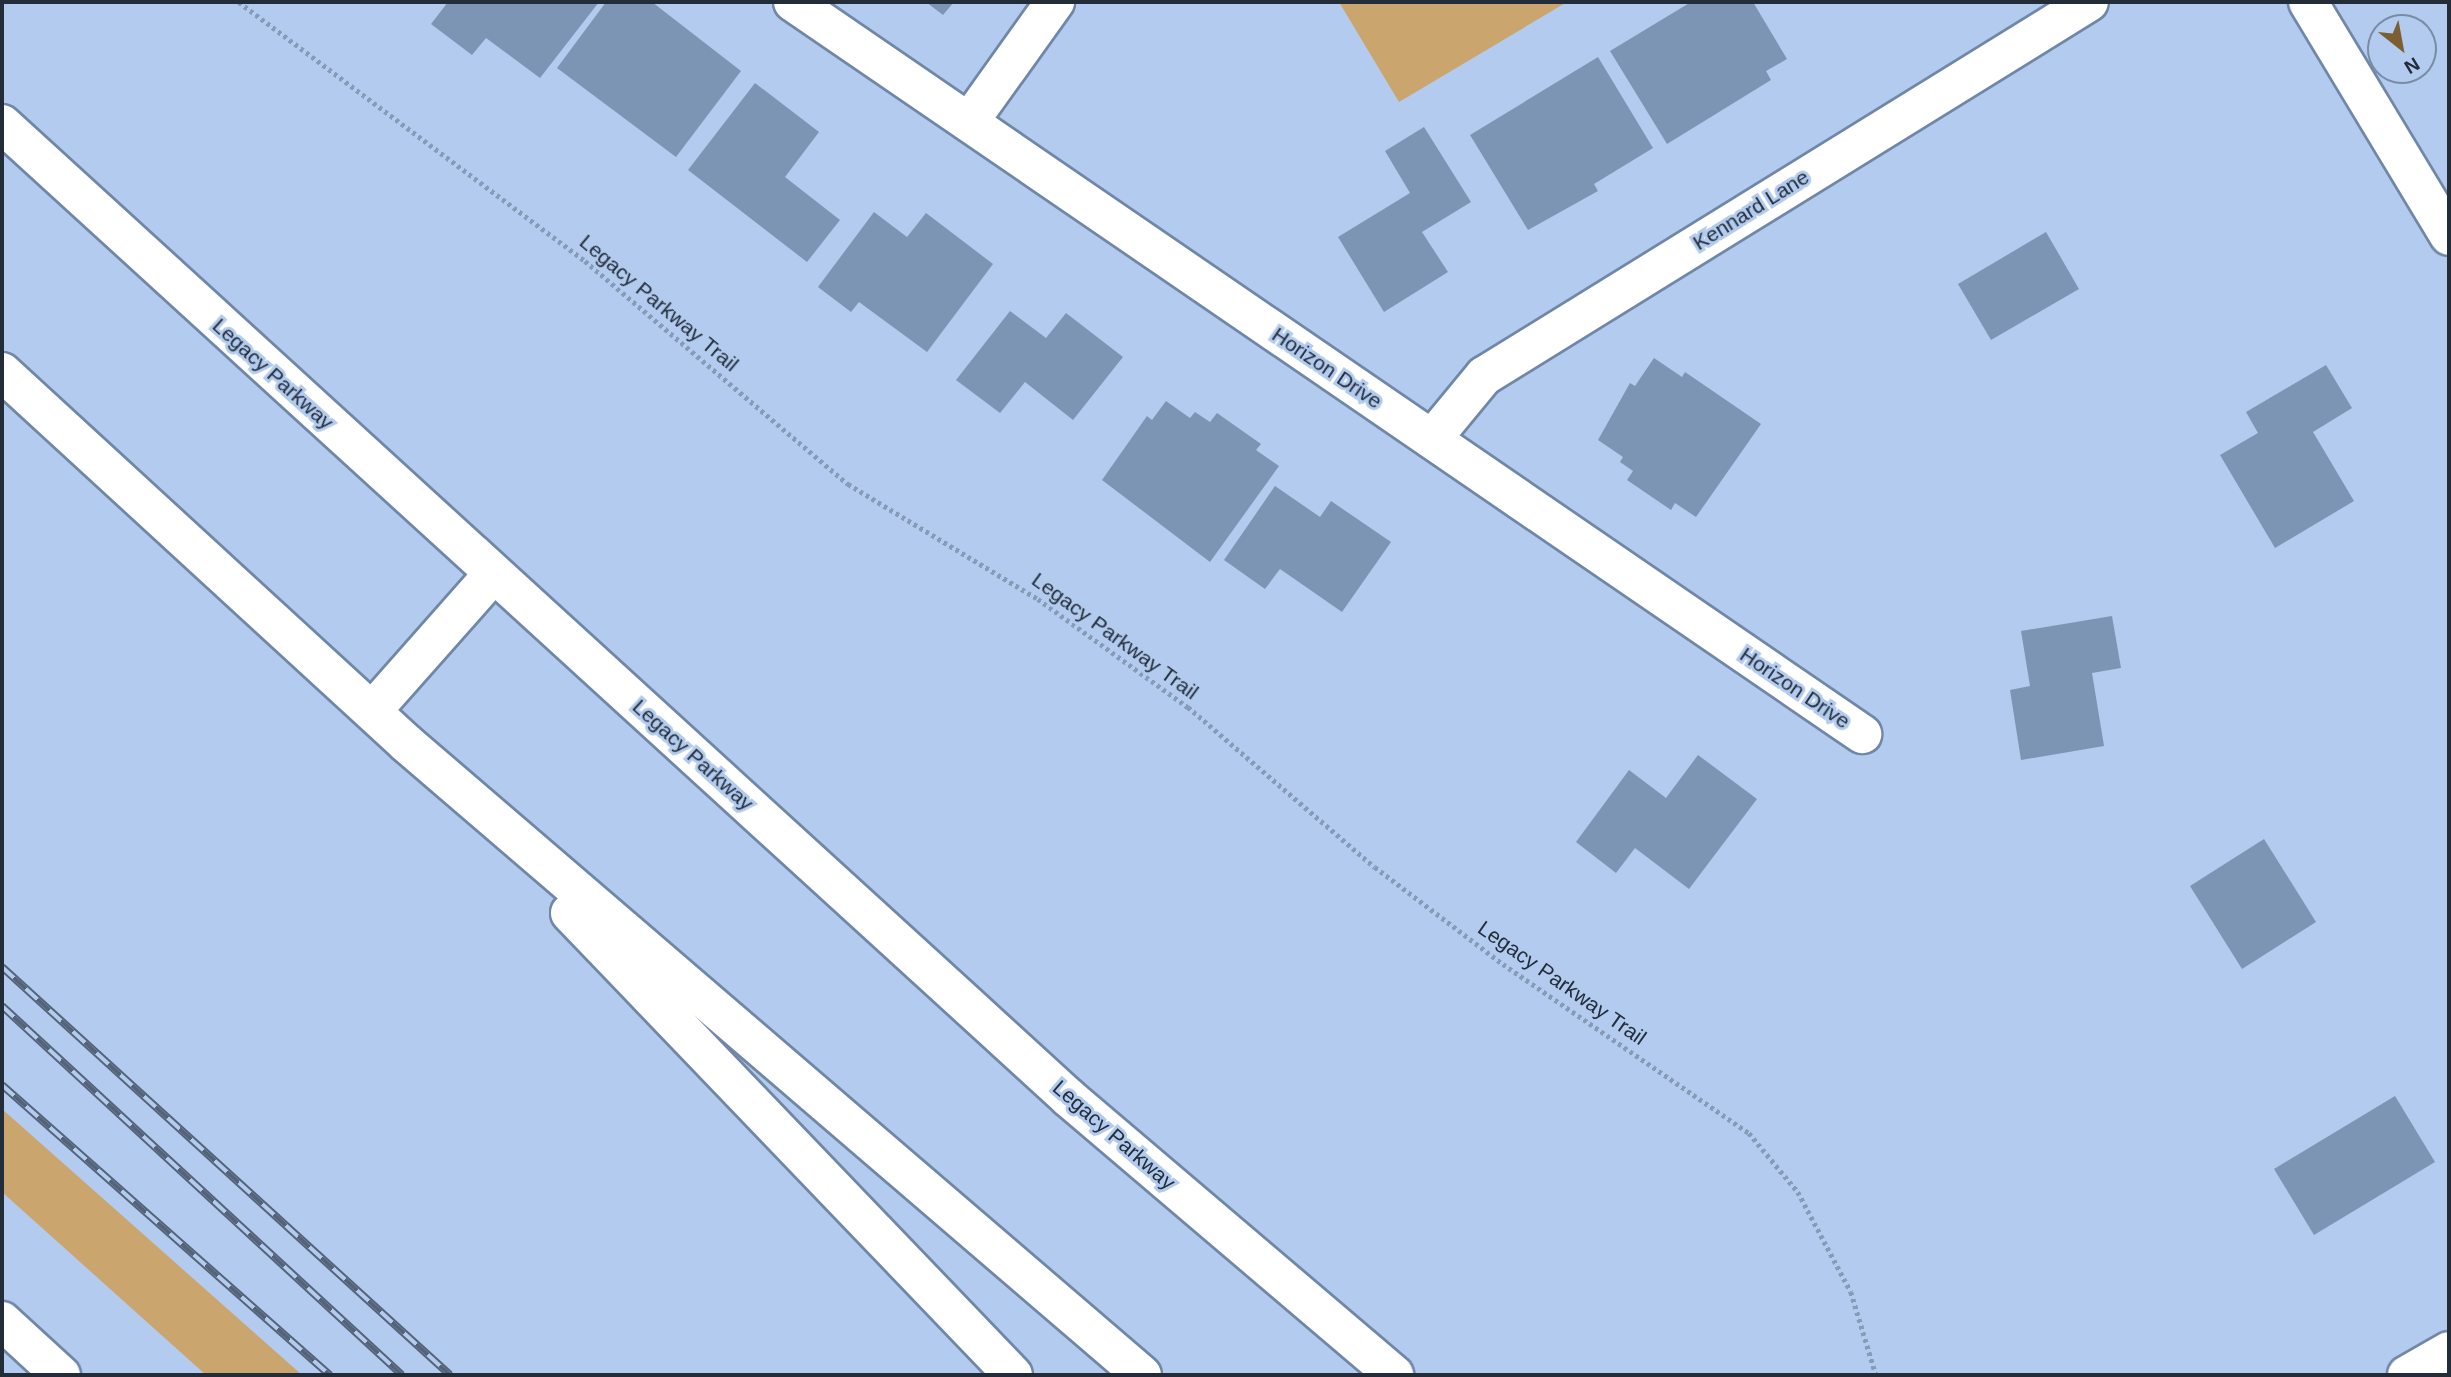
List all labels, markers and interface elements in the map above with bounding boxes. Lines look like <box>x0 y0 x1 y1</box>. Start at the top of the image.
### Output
north arrow <box>2367 14 2437 84</box>
text: N <box>2401 53 2423 78</box>
street label: Kennard Lane <box>1688 164 1814 256</box>
street label: Legacy Parkway Trail <box>574 229 744 377</box>
street label: Legacy Parkway <box>207 313 339 435</box>
street label: Horizon Drive <box>1267 322 1387 414</box>
street label: Legacy Parkway Trail <box>1027 567 1203 705</box>
street label: Horizon Drive <box>1735 642 1855 734</box>
street label: Legacy Parkway <box>627 694 759 816</box>
street label: Legacy Parkway Trail <box>1473 915 1651 1051</box>
street label: Legacy Parkway <box>1048 1075 1180 1195</box>

